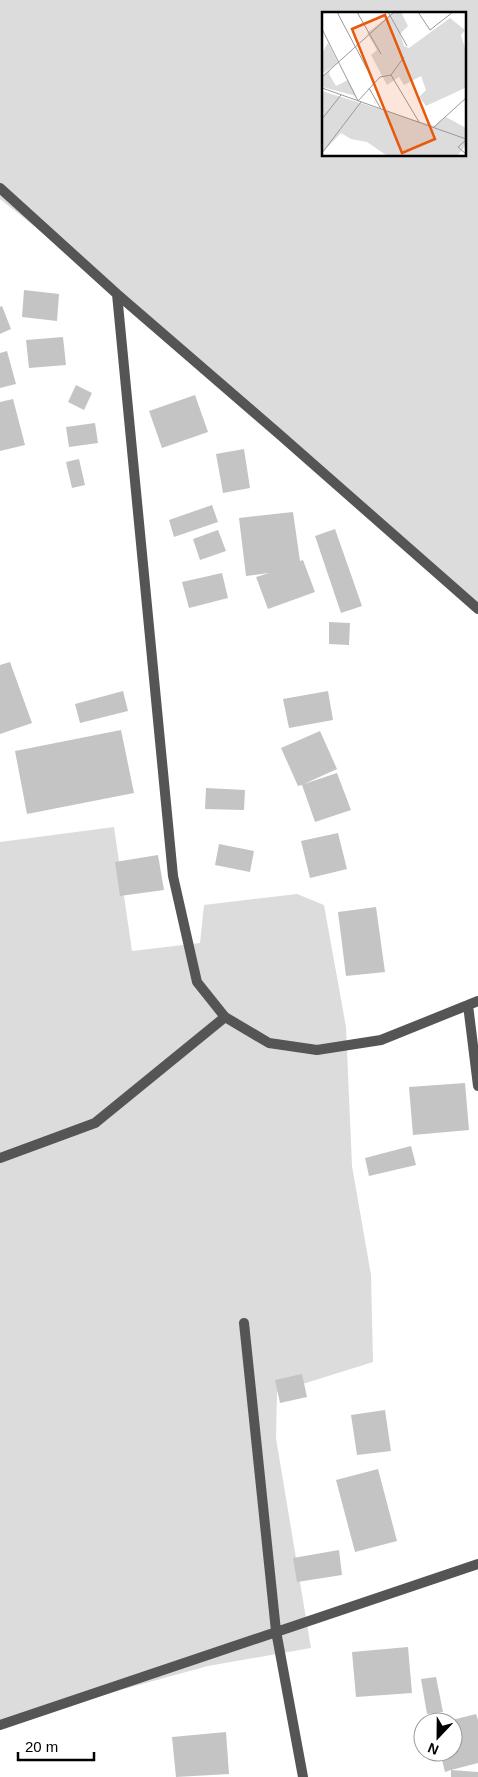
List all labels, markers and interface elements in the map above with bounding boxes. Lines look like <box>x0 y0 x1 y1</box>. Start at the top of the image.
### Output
inset map <box>322 12 466 156</box>
north arrow <box>413 1712 463 1762</box>
scale bar <box>18 1730 94 1762</box>
text: 20 m <box>25 1738 58 1755</box>
text: N <box>425 1740 441 1758</box>

